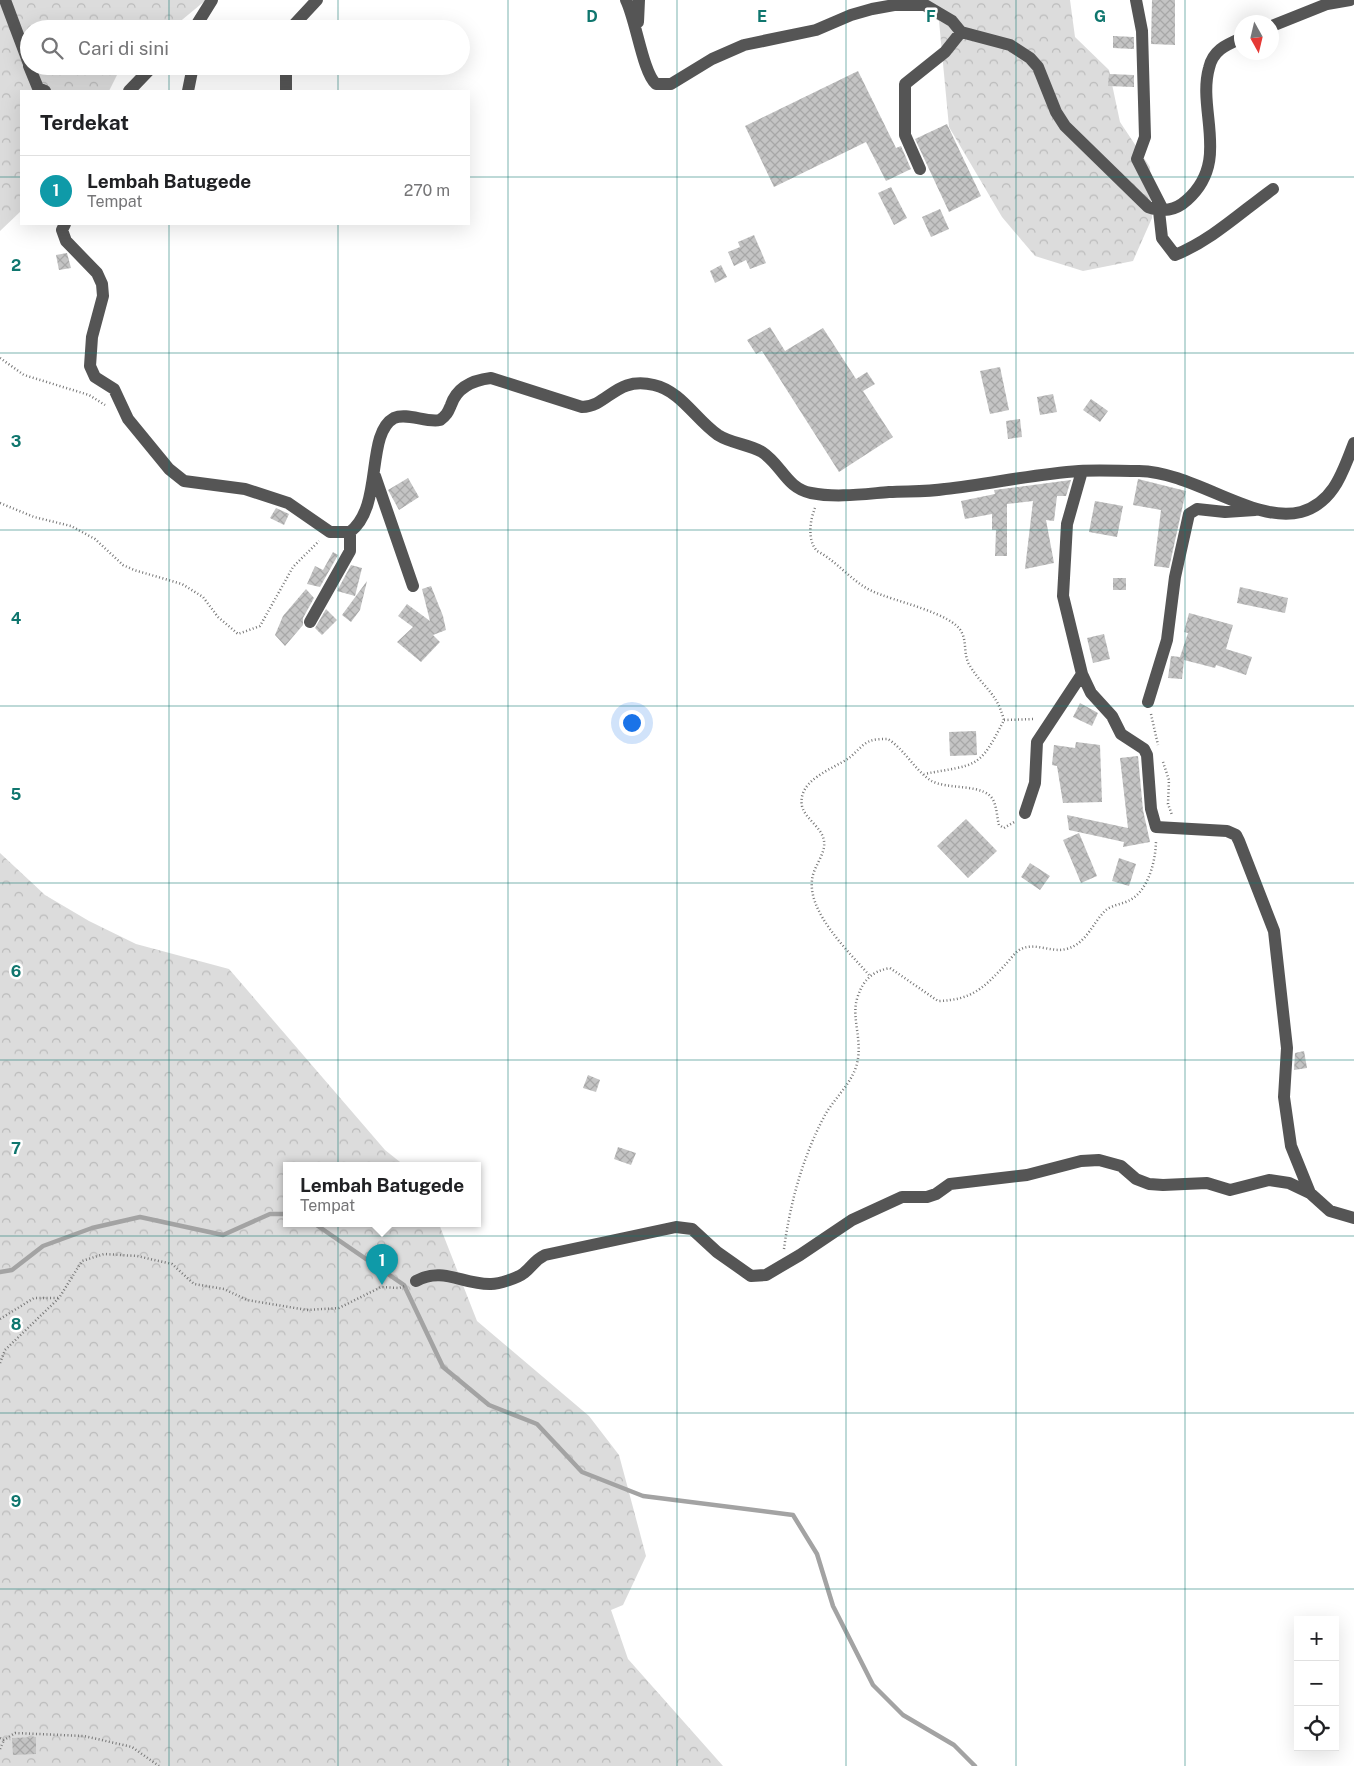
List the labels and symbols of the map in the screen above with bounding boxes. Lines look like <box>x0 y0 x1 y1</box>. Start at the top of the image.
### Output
text: D <box>586 7 598 26</box>
text: E <box>757 7 767 26</box>
text: F <box>926 7 936 26</box>
text: G <box>1094 7 1106 26</box>
north arrow <box>1234 15 1279 60</box>
text: 2 <box>11 256 21 275</box>
text: 3 <box>11 432 21 451</box>
text: 4 <box>11 609 22 628</box>
your location <box>619 710 645 736</box>
text: 5 <box>11 785 22 804</box>
text: 6 <box>11 962 21 981</box>
text: 7 <box>11 1139 21 1158</box>
pin: 1 <box>366 1244 398 1285</box>
text: 8 <box>11 1315 22 1334</box>
text: 9 <box>11 1492 21 1511</box>

